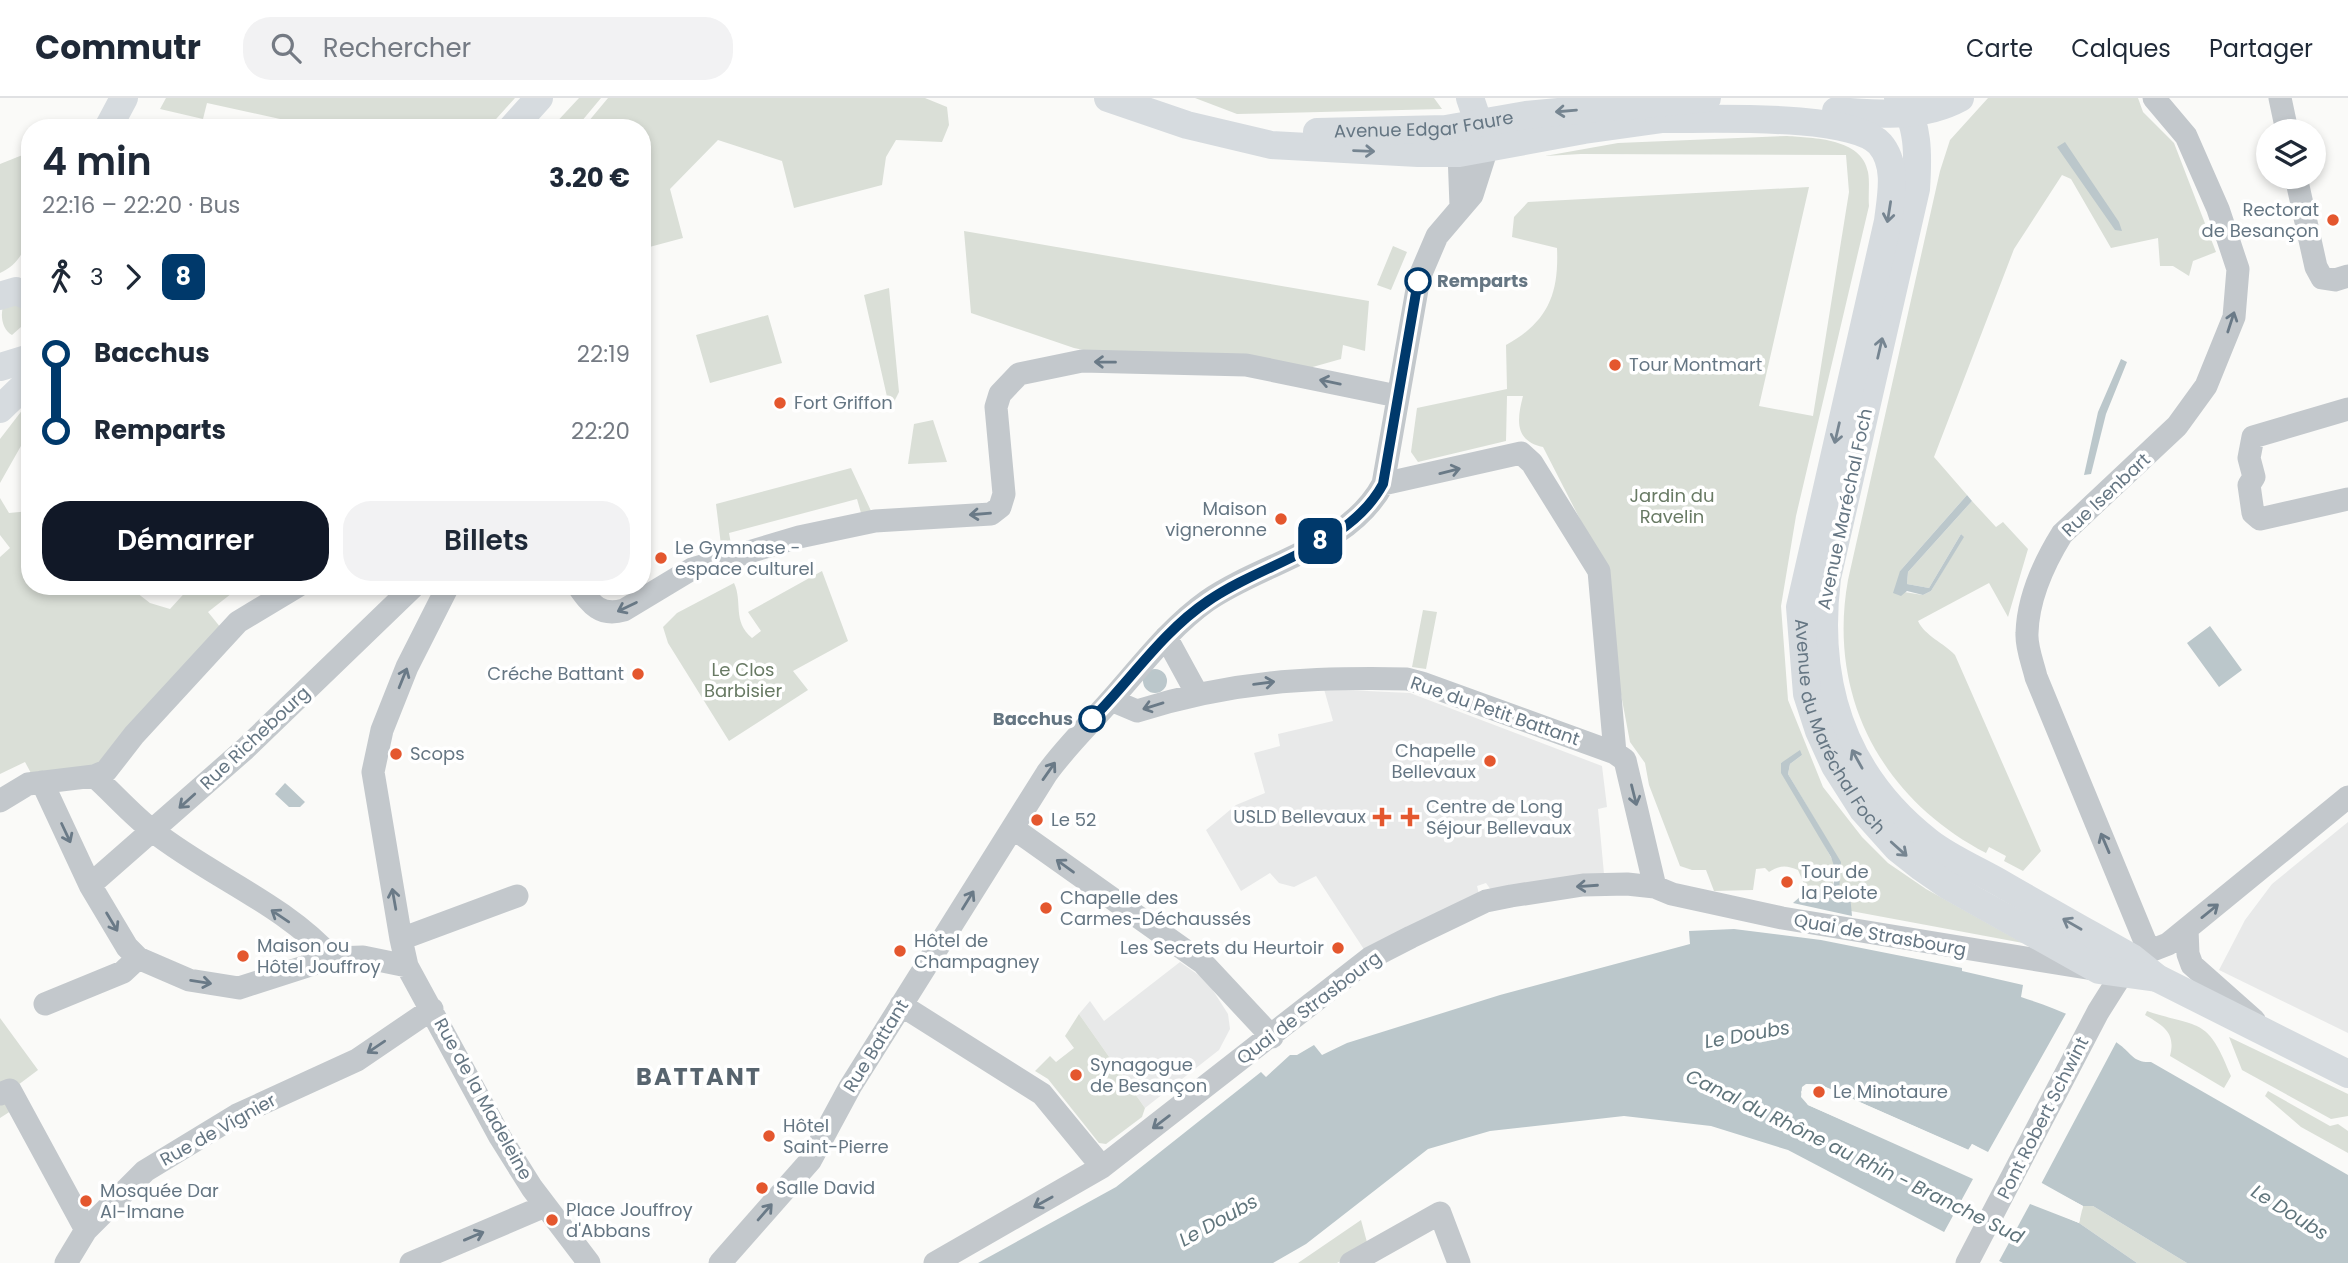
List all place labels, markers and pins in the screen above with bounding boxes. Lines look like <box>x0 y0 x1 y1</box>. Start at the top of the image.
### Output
place label: Rectorat de Besançon <box>2202 197 2319 243</box>
marker: Rectorat de Besançon <box>2325 212 2341 228</box>
marker: Remparts <box>1405 268 1431 294</box>
place label: Remparts <box>1437 268 1528 293</box>
place label: Tour Montmart <box>1629 352 1762 377</box>
marker: Tour Montmart <box>1607 357 1623 373</box>
place label: Fort Griffon <box>794 390 893 415</box>
marker: Fort Griffon <box>772 395 788 411</box>
place label: Maison vigneronne <box>1165 496 1267 542</box>
marker: Maison vigneronne <box>1273 511 1289 527</box>
place label: Le Gymnase - espace culturel <box>675 535 814 581</box>
marker: Le Gymnase - espace culturel <box>653 550 669 566</box>
place label: Créche Battant <box>487 661 624 686</box>
marker: Créche Battant <box>630 666 646 682</box>
place label: Bacchus <box>993 706 1073 731</box>
marker: Bacchus <box>1079 706 1105 732</box>
place label: Chapelle Bellevaux <box>1391 738 1476 784</box>
place label: Scops <box>410 741 465 766</box>
marker: Scops <box>388 746 404 762</box>
marker: Chapelle Bellevaux <box>1482 753 1498 769</box>
place label: Centre de Long Séjour Bellevaux <box>1426 794 1572 840</box>
place label: USLD Bellevaux <box>1233 804 1366 829</box>
place label: Le 52 <box>1051 807 1096 832</box>
marker: USLD Bellevaux <box>1372 807 1392 827</box>
marker: Centre de Long Séjour Bellevaux <box>1400 807 1420 827</box>
marker: Le 52 <box>1029 812 1045 828</box>
place label: Tour de la Pelote <box>1801 859 1878 905</box>
marker: Tour de la Pelote <box>1779 874 1795 890</box>
place label: Chapelle des Carmes-Déchaussés <box>1060 885 1251 931</box>
marker: Chapelle des Carmes-Déchaussés <box>1038 900 1054 916</box>
place label: Hôtel de Champagney <box>914 928 1039 974</box>
place label: Maison ou Hôtel Jouffroy <box>257 933 381 979</box>
place label: Les Secrets du Heurtoir <box>1120 935 1324 960</box>
marker: Les Secrets du Heurtoir <box>1330 940 1346 956</box>
marker: Hôtel de Champagney <box>892 943 908 959</box>
marker: Maison ou Hôtel Jouffroy <box>235 948 251 964</box>
place label: Synagogue de Besançon <box>1090 1052 1207 1098</box>
marker: Synagogue de Besançon <box>1068 1067 1084 1083</box>
place label: Le Minotaure <box>1833 1079 1948 1104</box>
marker: Le Minotaure <box>1811 1084 1827 1100</box>
place label: Hôtel Saint-Pierre <box>783 1113 889 1159</box>
marker: Hôtel Saint-Pierre <box>761 1128 777 1144</box>
place label: Salle David <box>776 1175 875 1200</box>
place label: Mosquée Dar Al-Imane <box>100 1178 219 1224</box>
marker: Salle David <box>754 1180 770 1196</box>
marker: Mosquée Dar Al-Imane <box>78 1193 94 1209</box>
place label: Place Jouffroy d'Abbans <box>566 1197 693 1243</box>
marker: Place Jouffroy d'Abbans <box>544 1212 560 1228</box>

